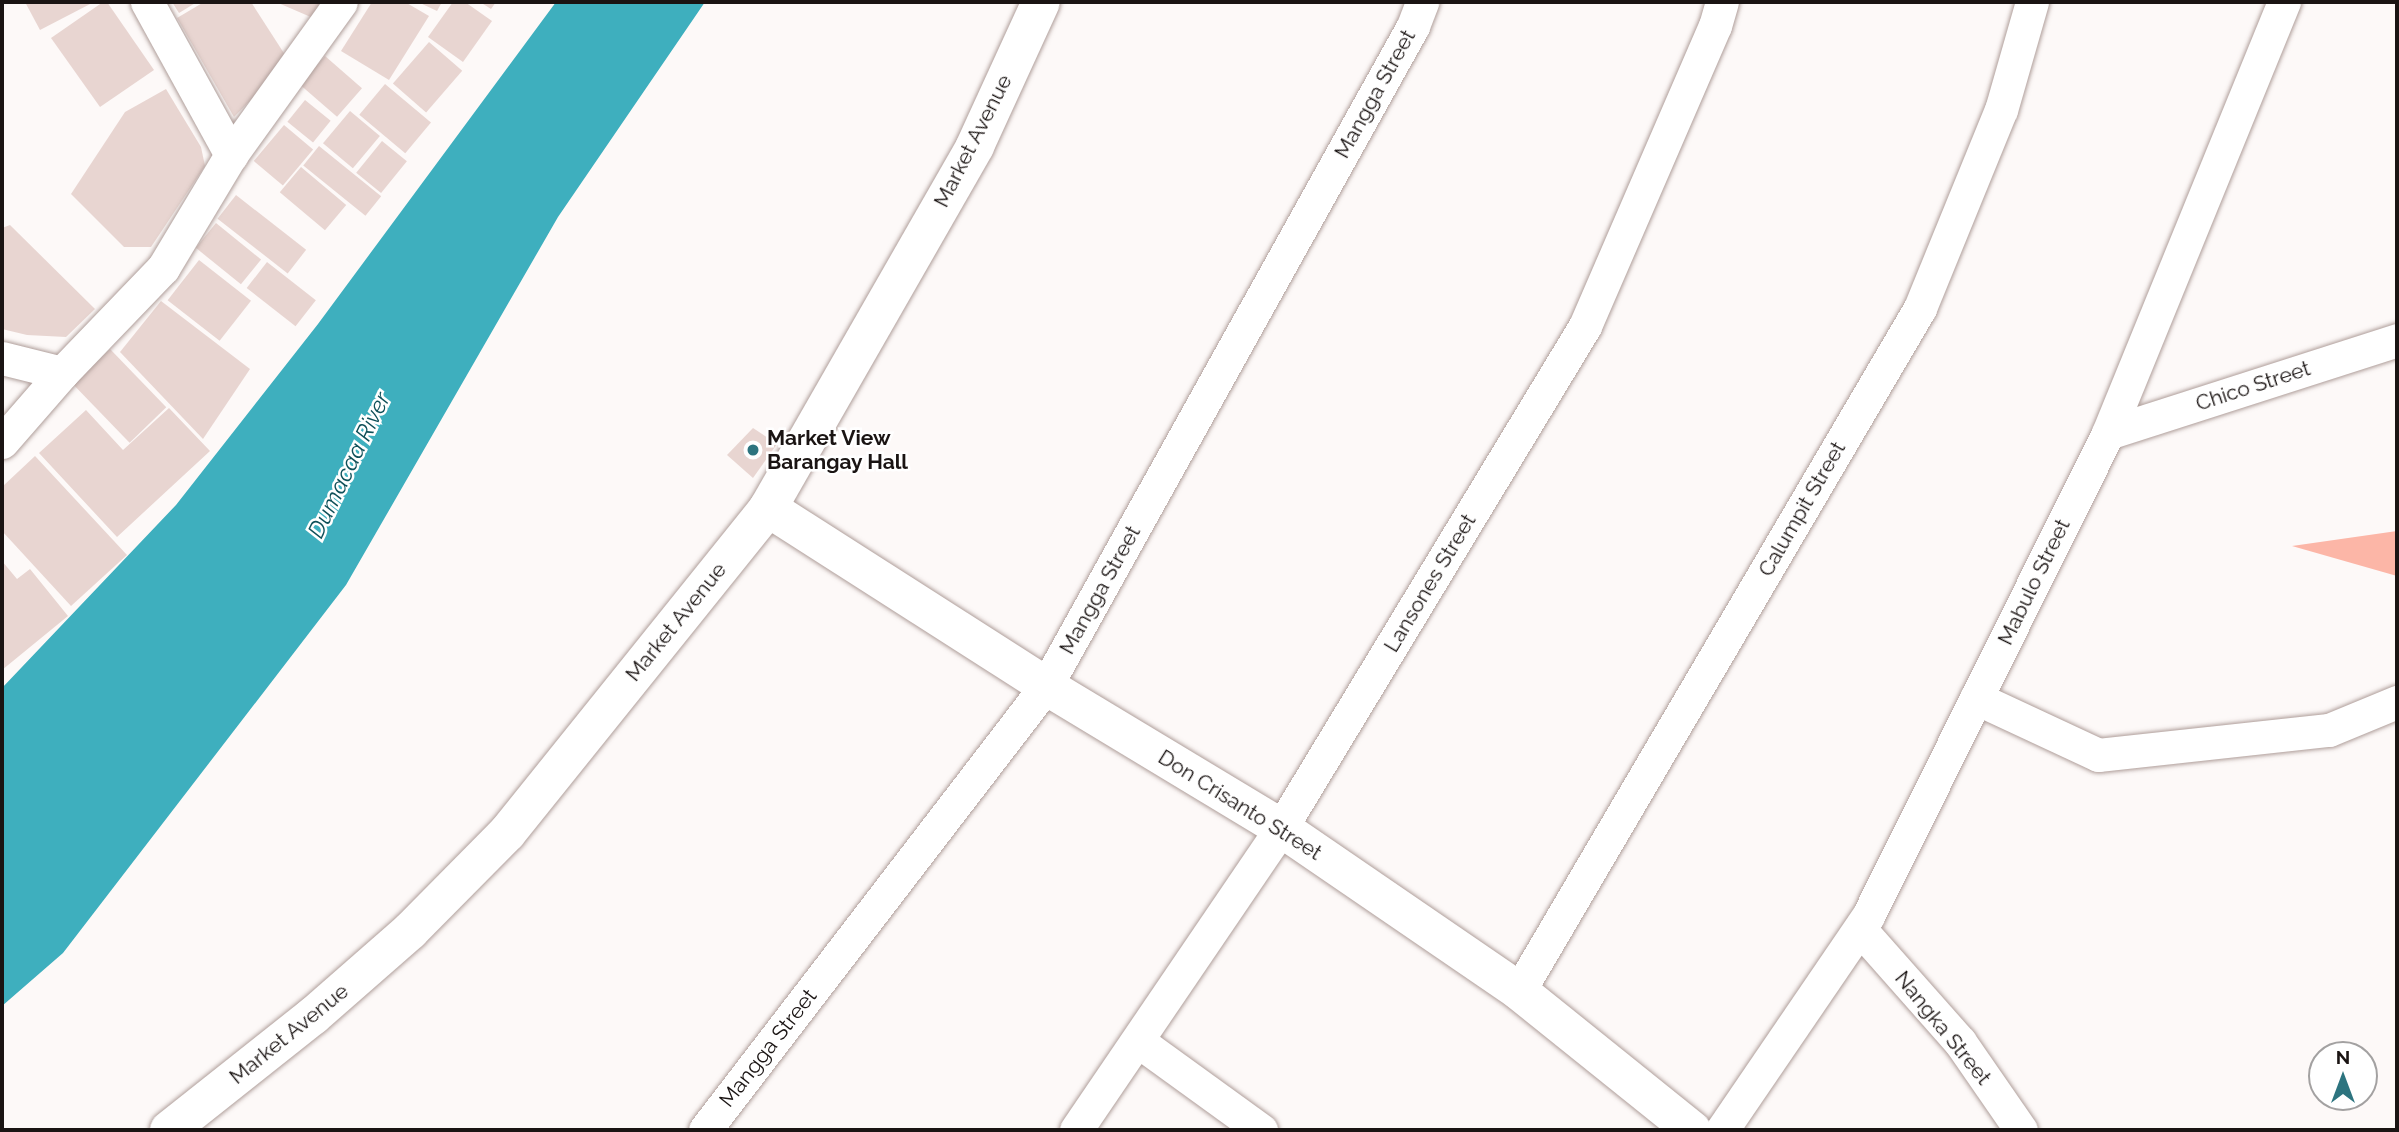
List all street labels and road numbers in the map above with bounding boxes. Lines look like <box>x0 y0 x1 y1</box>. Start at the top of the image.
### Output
street label: Mangga Street <box>1329 25 1421 163</box>
street label: Market Avenue <box>929 70 1017 212</box>
street label: Chico Street <box>2193 356 2313 416</box>
street label: Calumpit Street <box>1753 437 1851 581</box>
street label: Lansones Street <box>1379 509 1481 657</box>
street label: Mabulo Street <box>1993 515 2075 649</box>
street label: Mangga Street <box>1054 521 1146 659</box>
street label: Market Avenue <box>620 557 732 687</box>
street label: Don Crisanto Street <box>1154 744 1326 866</box>
street label: Nangka Street <box>1890 966 1996 1090</box>
street label: Market Avenue <box>224 978 354 1090</box>
street label: Mangga Street <box>714 984 822 1112</box>

